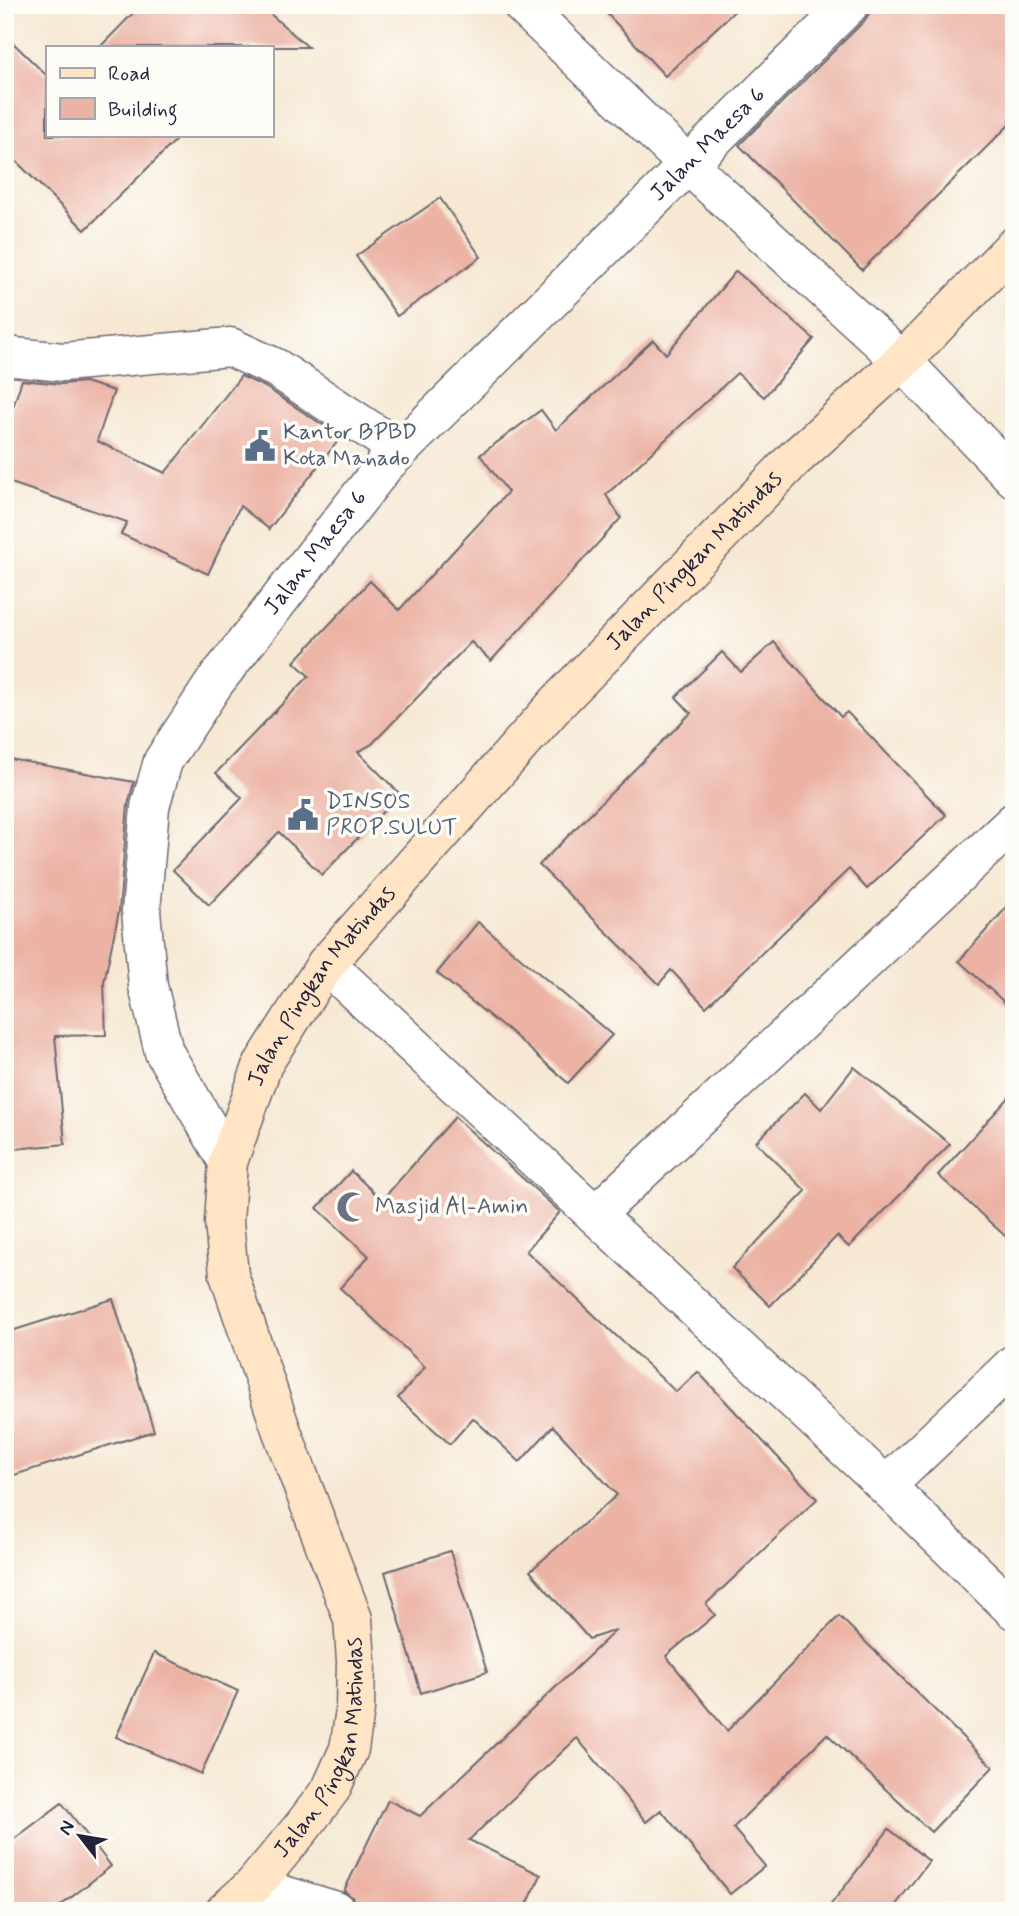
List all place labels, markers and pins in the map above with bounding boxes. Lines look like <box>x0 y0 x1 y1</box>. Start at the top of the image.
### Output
place label: Kantor BPBD Kota Manado <box>283 418 417 474</box>
public building icon: Kantor BPBD Kota Manado <box>243 429 277 463</box>
place label: DINSOS PROP.SULUT <box>326 787 458 843</box>
public building icon: DINSOS PROP.SULUT <box>286 798 320 832</box>
mosque icon: Masjid Al-Amin <box>335 1190 369 1224</box>
place label: Masjid Al-Amin <box>375 1192 528 1222</box>

